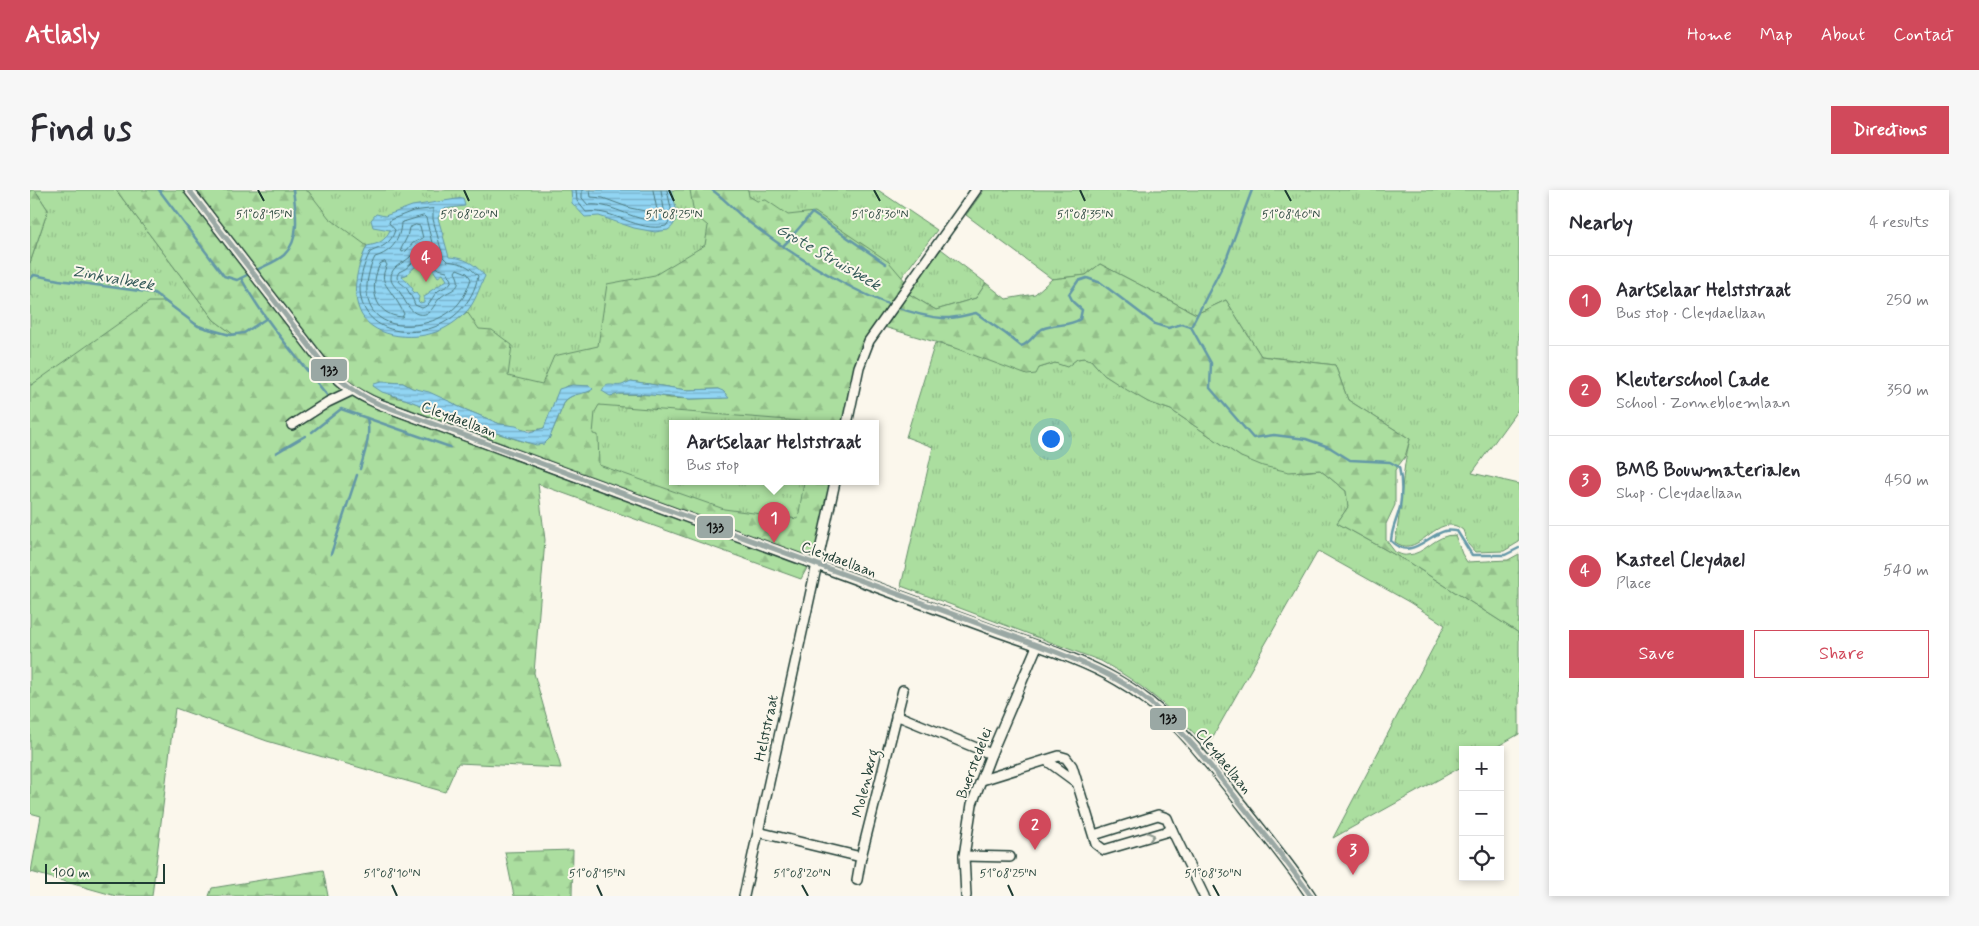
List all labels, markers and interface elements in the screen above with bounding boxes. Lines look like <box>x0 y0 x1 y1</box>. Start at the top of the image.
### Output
text: Atlasly <box>25 20 100 51</box>
text: Home <box>1687 23 1732 47</box>
text: Map <box>1760 23 1793 47</box>
text: About <box>1821 23 1865 47</box>
text: Contact <box>1893 23 1954 47</box>
button: Directions <box>1831 106 1949 154</box>
text: Find us <box>30 107 132 153</box>
text: 51°08'15"N <box>236 207 292 223</box>
text: 51°08'20"N <box>440 207 498 223</box>
text: 51°08'25"N <box>646 207 702 223</box>
text: 51°08'30"N <box>852 207 908 223</box>
text: 51°08'35"N <box>1057 207 1113 223</box>
text: 51°08'40"N <box>1262 207 1320 223</box>
text: Nearby <box>1569 209 1633 237</box>
text: 4 results <box>1869 212 1929 233</box>
water label: Grote Struisbeek <box>772 219 885 296</box>
pin: 4 <box>410 241 442 282</box>
water label: Zinkvalbeek <box>70 261 156 296</box>
text: Aartselaar Helststraat <box>1616 278 1791 303</box>
text: 1 <box>1581 290 1589 311</box>
text: 250 m <box>1886 290 1929 311</box>
text: Bus stop · Cleydaellaan <box>1616 303 1766 324</box>
line badge: 133 <box>310 358 348 382</box>
text: 133 <box>320 362 338 380</box>
text: Kleuterschool Cade <box>1616 368 1770 393</box>
text: 2 <box>1581 380 1589 401</box>
text: 350 m <box>1887 380 1929 401</box>
text: School · Zonnebloemlaan <box>1616 393 1790 414</box>
street label: Cleydaellaan <box>418 397 499 443</box>
popup <box>669 420 879 485</box>
your location <box>1038 426 1064 452</box>
text: Aartselaar Helststraat <box>687 430 861 455</box>
text: Bus stop <box>687 455 739 476</box>
text: BMB Bouwmaterialen <box>1616 458 1800 483</box>
text: 3 <box>1581 470 1589 491</box>
text: 450 m <box>1884 470 1929 491</box>
text: Shop · Cleydaellaan <box>1616 483 1742 504</box>
pin: 1 <box>758 502 790 543</box>
line badge: 133 <box>696 515 734 539</box>
text: 133 <box>706 519 724 537</box>
street label: Cleydaellaan <box>798 537 879 583</box>
text: Kasteel Cleydael <box>1616 548 1745 573</box>
text: 4 <box>1580 560 1590 581</box>
text: 540 m <box>1883 560 1929 581</box>
text: Place <box>1616 573 1651 594</box>
button: Save <box>1569 630 1744 678</box>
button: Share <box>1754 630 1929 678</box>
street label: Helststraat <box>750 693 784 763</box>
line badge: 133 <box>1149 707 1187 731</box>
text: 133 <box>1159 710 1177 728</box>
street label: Buerstedelei <box>952 725 998 802</box>
street label: Cleydaellaan <box>1191 725 1256 799</box>
map controls <box>1459 746 1504 881</box>
button: + <box>1459 746 1504 791</box>
street label: Molenberg <box>848 747 885 820</box>
button: − <box>1459 791 1504 836</box>
pin: 2 <box>1019 809 1051 850</box>
one-way arrow <box>1146 832 1155 842</box>
pin: 3 <box>1337 834 1369 875</box>
button: locate <box>1459 836 1504 881</box>
scale bar <box>45 861 165 884</box>
text: 100 m <box>52 864 90 882</box>
text: 51°08'10"N <box>364 866 420 882</box>
text: 51°08'15"N <box>569 866 625 882</box>
text: 51°08'20"N <box>773 866 831 882</box>
text: 51°08'25"N <box>980 866 1036 882</box>
text: 51°08'30"N <box>1185 866 1241 882</box>

